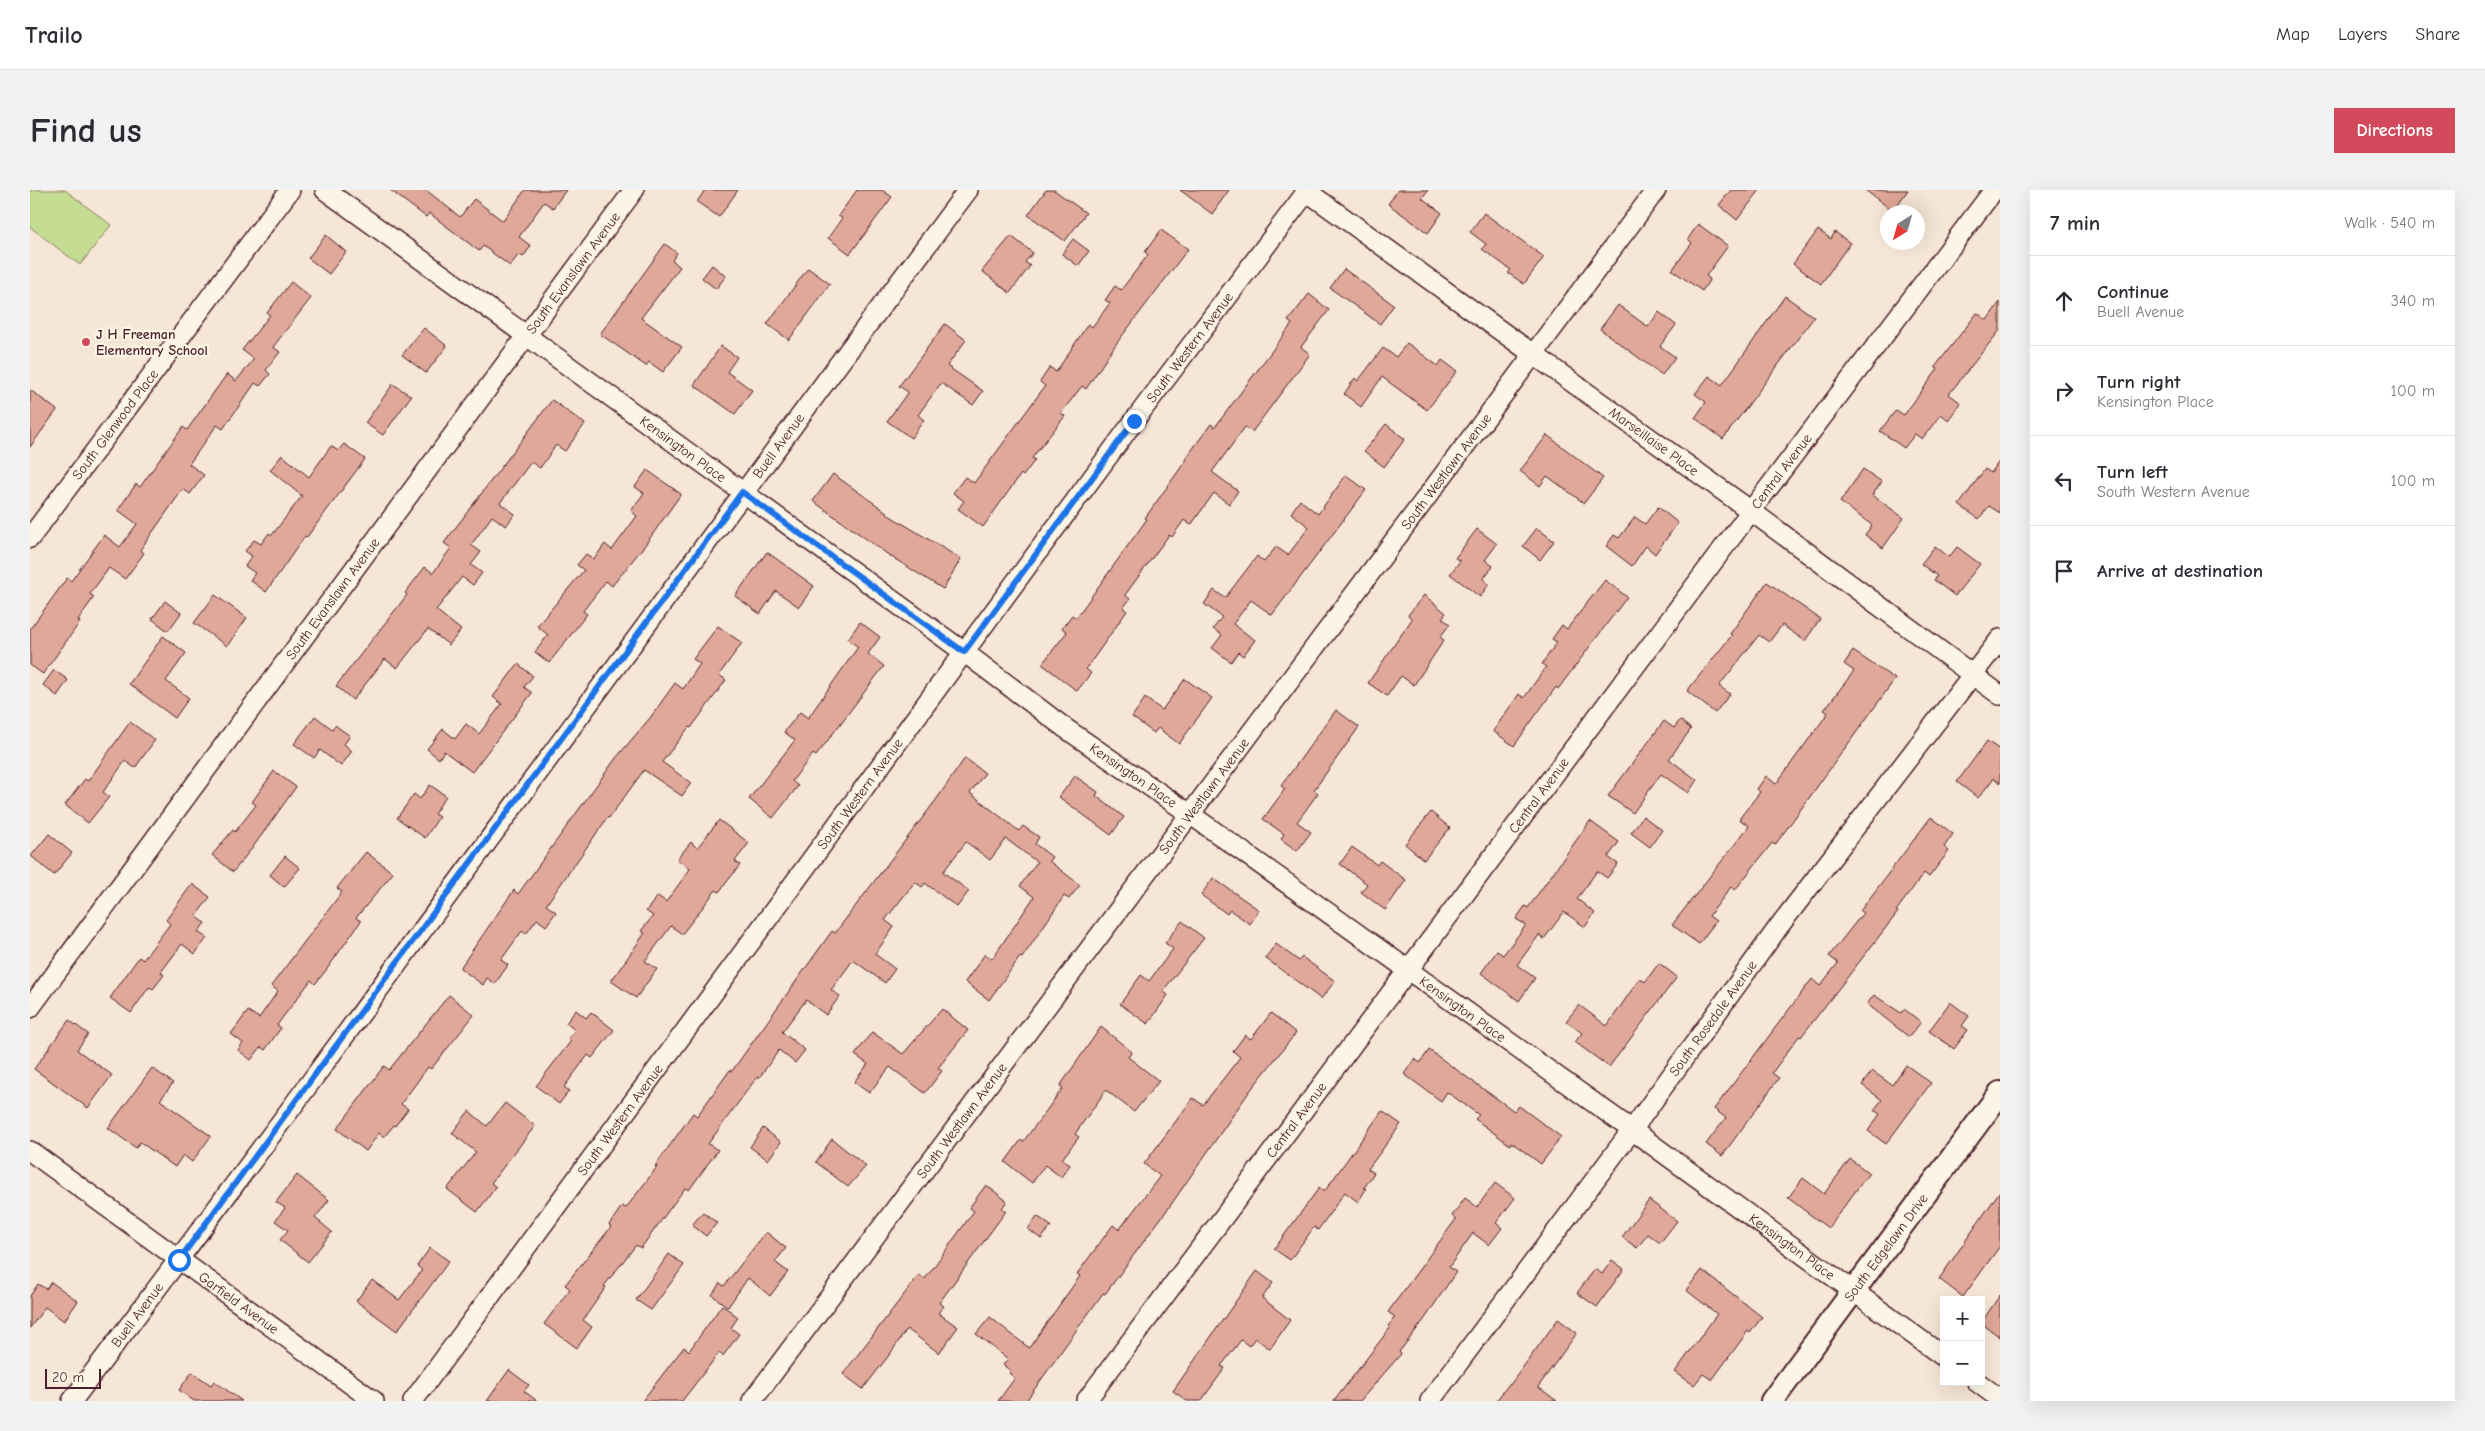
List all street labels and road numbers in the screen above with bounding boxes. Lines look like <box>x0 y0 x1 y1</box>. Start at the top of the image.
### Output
street label: South Evanslawn Avenue <box>523 209 624 337</box>
street label: South Western Avenue <box>1143 289 1237 406</box>
street label: South Glenwood Place <box>69 366 162 483</box>
street label: Marseillaise Place <box>1606 404 1702 480</box>
street label: Buell Avenue <box>749 410 808 482</box>
street label: South Westlawn Avenue <box>1398 410 1495 533</box>
street label: Kensington Place <box>637 413 729 486</box>
street label: Central Avenue <box>1748 430 1816 513</box>
street label: South Evanslawn Avenue <box>282 535 383 663</box>
street label: South Western Avenue <box>814 735 907 853</box>
street label: South Westlawn Avenue <box>1155 735 1253 858</box>
street label: Kensington Place <box>1086 740 1180 811</box>
street label: Central Avenue <box>1505 754 1573 837</box>
street label: South Rosedale Avenue <box>1666 957 1761 1080</box>
street label: Kensington Place <box>1416 973 1509 1046</box>
street label: South Westlawn Avenue <box>913 1060 1011 1182</box>
street label: South Western Avenue <box>574 1061 667 1179</box>
street label: Central Avenue <box>1263 1079 1330 1161</box>
street label: South Edgelawn Drive <box>1841 1190 1932 1305</box>
street label: Kensington Place <box>1746 1210 1838 1284</box>
street label: Garfield Avenue <box>195 1268 282 1338</box>
street label: Buell Avenue <box>108 1279 167 1351</box>

